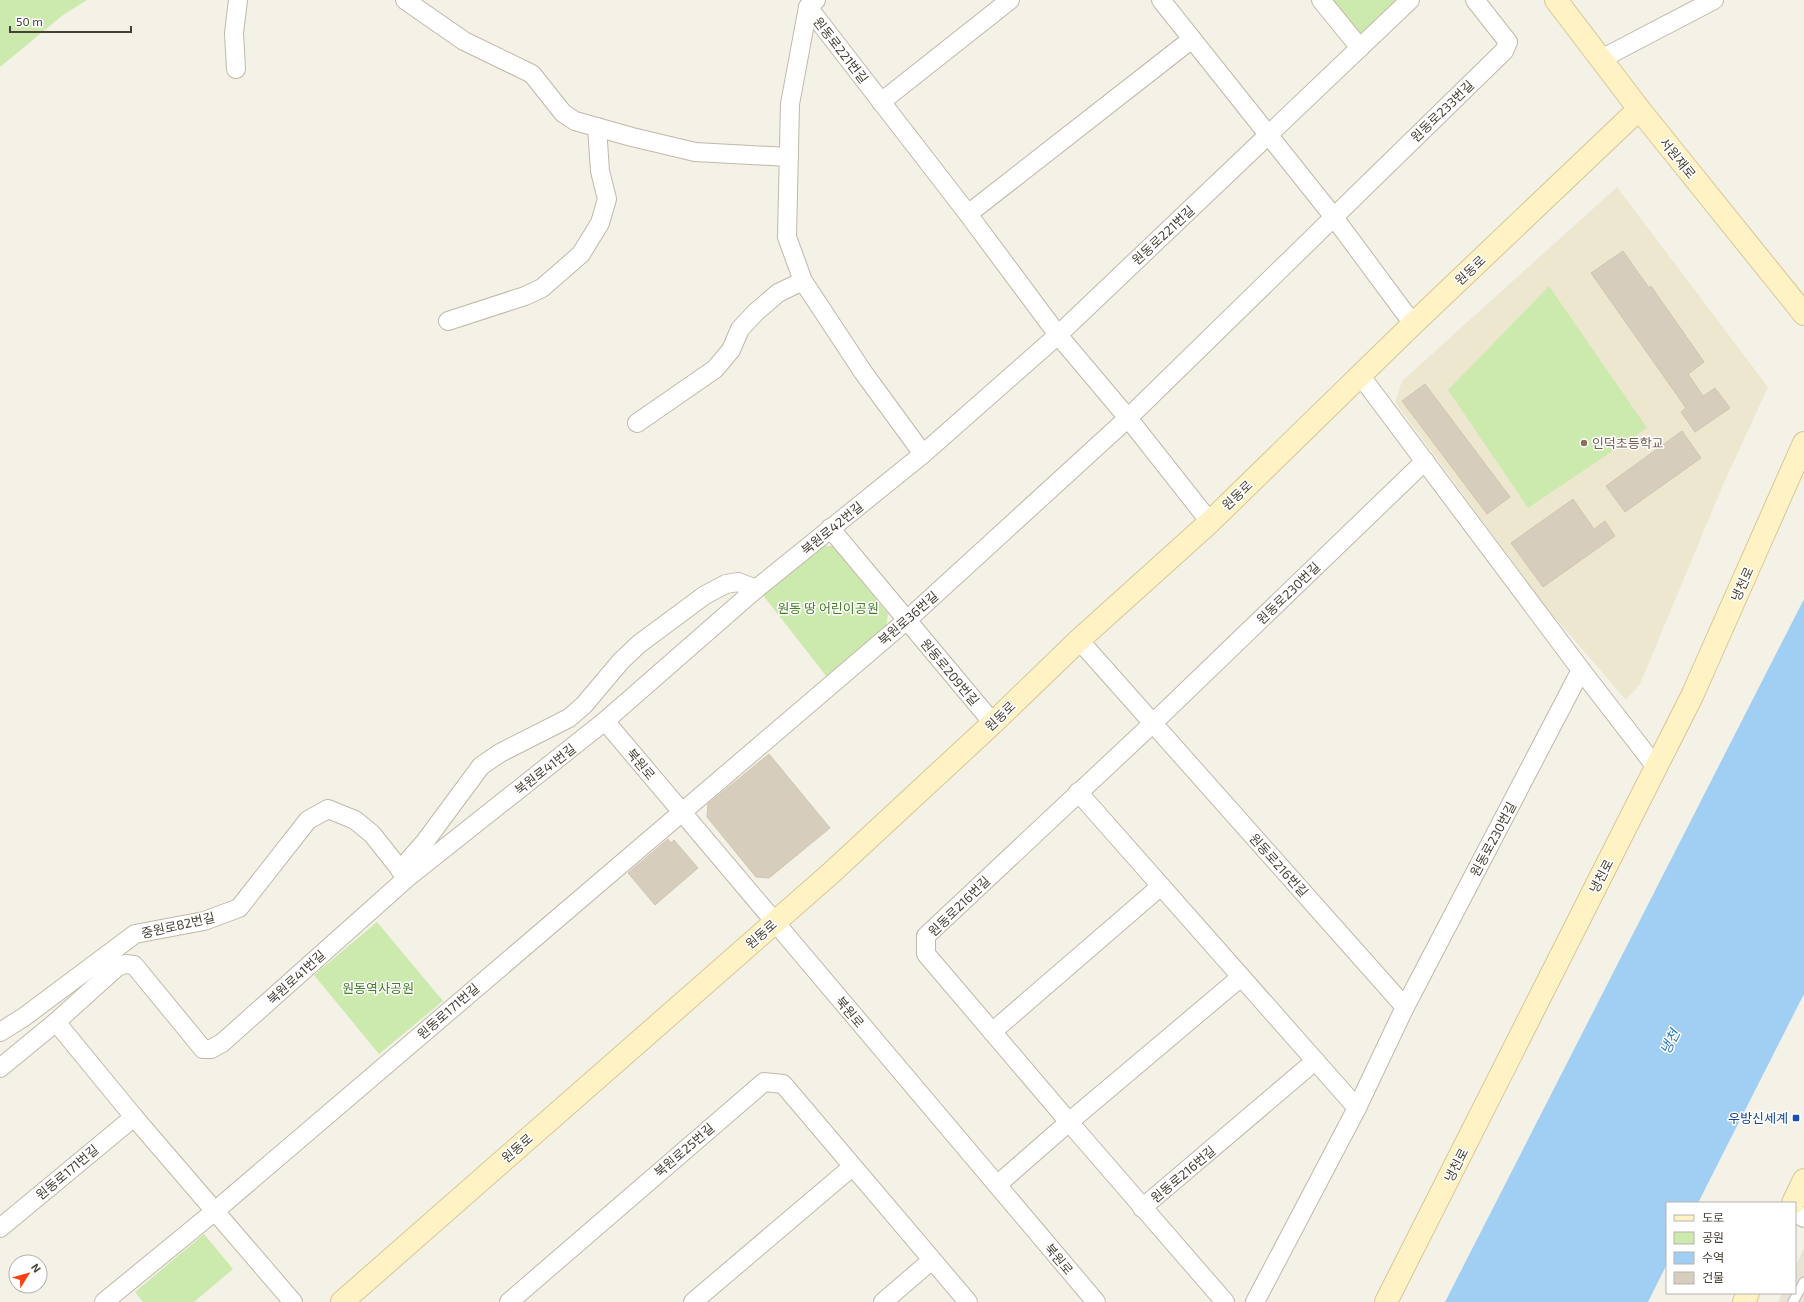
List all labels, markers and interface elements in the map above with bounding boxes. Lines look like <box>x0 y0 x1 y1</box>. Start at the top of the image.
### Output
scale bar <box>10 8 131 34</box>
text: 50 m <box>16 14 43 28</box>
street label: 원동로221번길 <box>810 14 872 86</box>
street label: 원동로233번길 <box>1407 77 1477 145</box>
street label: 서원재로 <box>1657 134 1699 182</box>
street label: 원동로221번길 <box>1128 202 1198 268</box>
street label: 원동로 <box>1451 252 1489 288</box>
place label: 인덕초등학교 <box>1592 435 1664 451</box>
marker: 인덕초등학교 <box>1579 438 1589 448</box>
street label: 원동로 <box>1219 477 1255 513</box>
street label: 북원로42번길 <box>798 498 866 558</box>
street label: 원동로230번길 <box>1253 559 1323 627</box>
street label: 냉천로 <box>1727 564 1757 604</box>
street label: 북원로36번길 <box>875 588 941 648</box>
park label: 원동 땅 어린이공원 <box>777 600 879 616</box>
street label: 원동로209번길 <box>917 635 983 709</box>
street label: 원동로 <box>982 698 1018 734</box>
street label: 북원로41번길 <box>511 740 579 798</box>
street label: 북원로 <box>623 745 659 783</box>
street label: 원동로230번길 <box>1467 799 1519 879</box>
street label: 원동로216번길 <box>1246 830 1312 900</box>
street label: 냉천로 <box>1586 856 1616 896</box>
street label: 원동로216번길 <box>925 873 993 939</box>
street label: 중원로82번길 <box>140 909 216 941</box>
street label: 원동로 <box>742 916 780 952</box>
street label: 북원로41번길 <box>264 947 328 1007</box>
park label: 원동역사공원 <box>342 980 414 996</box>
street label: 원동로171번길 <box>414 980 482 1042</box>
street label: 북원로 <box>832 993 868 1031</box>
water label: 냉천 <box>1656 1025 1683 1057</box>
place label: 우방신세계 <box>1728 1110 1788 1126</box>
marker: 우방신세계 <box>1791 1113 1801 1123</box>
street label: 북원로25번길 <box>651 1120 717 1180</box>
street label: 원동로 <box>498 1130 536 1166</box>
street label: 원동로171번길 <box>32 1141 102 1203</box>
street label: 원동로216번길 <box>1147 1142 1219 1206</box>
street label: 냉천로 <box>1441 1145 1471 1185</box>
legend <box>1666 1202 1796 1294</box>
text: 도로 <box>1702 1210 1724 1224</box>
text: 공원 <box>1702 1230 1724 1244</box>
street label: 북원로 <box>1041 1240 1077 1278</box>
text: 수역 <box>1702 1250 1724 1264</box>
north arrow <box>8 1254 48 1294</box>
text: N <box>29 1261 44 1275</box>
text: 건물 <box>1702 1270 1724 1284</box>

